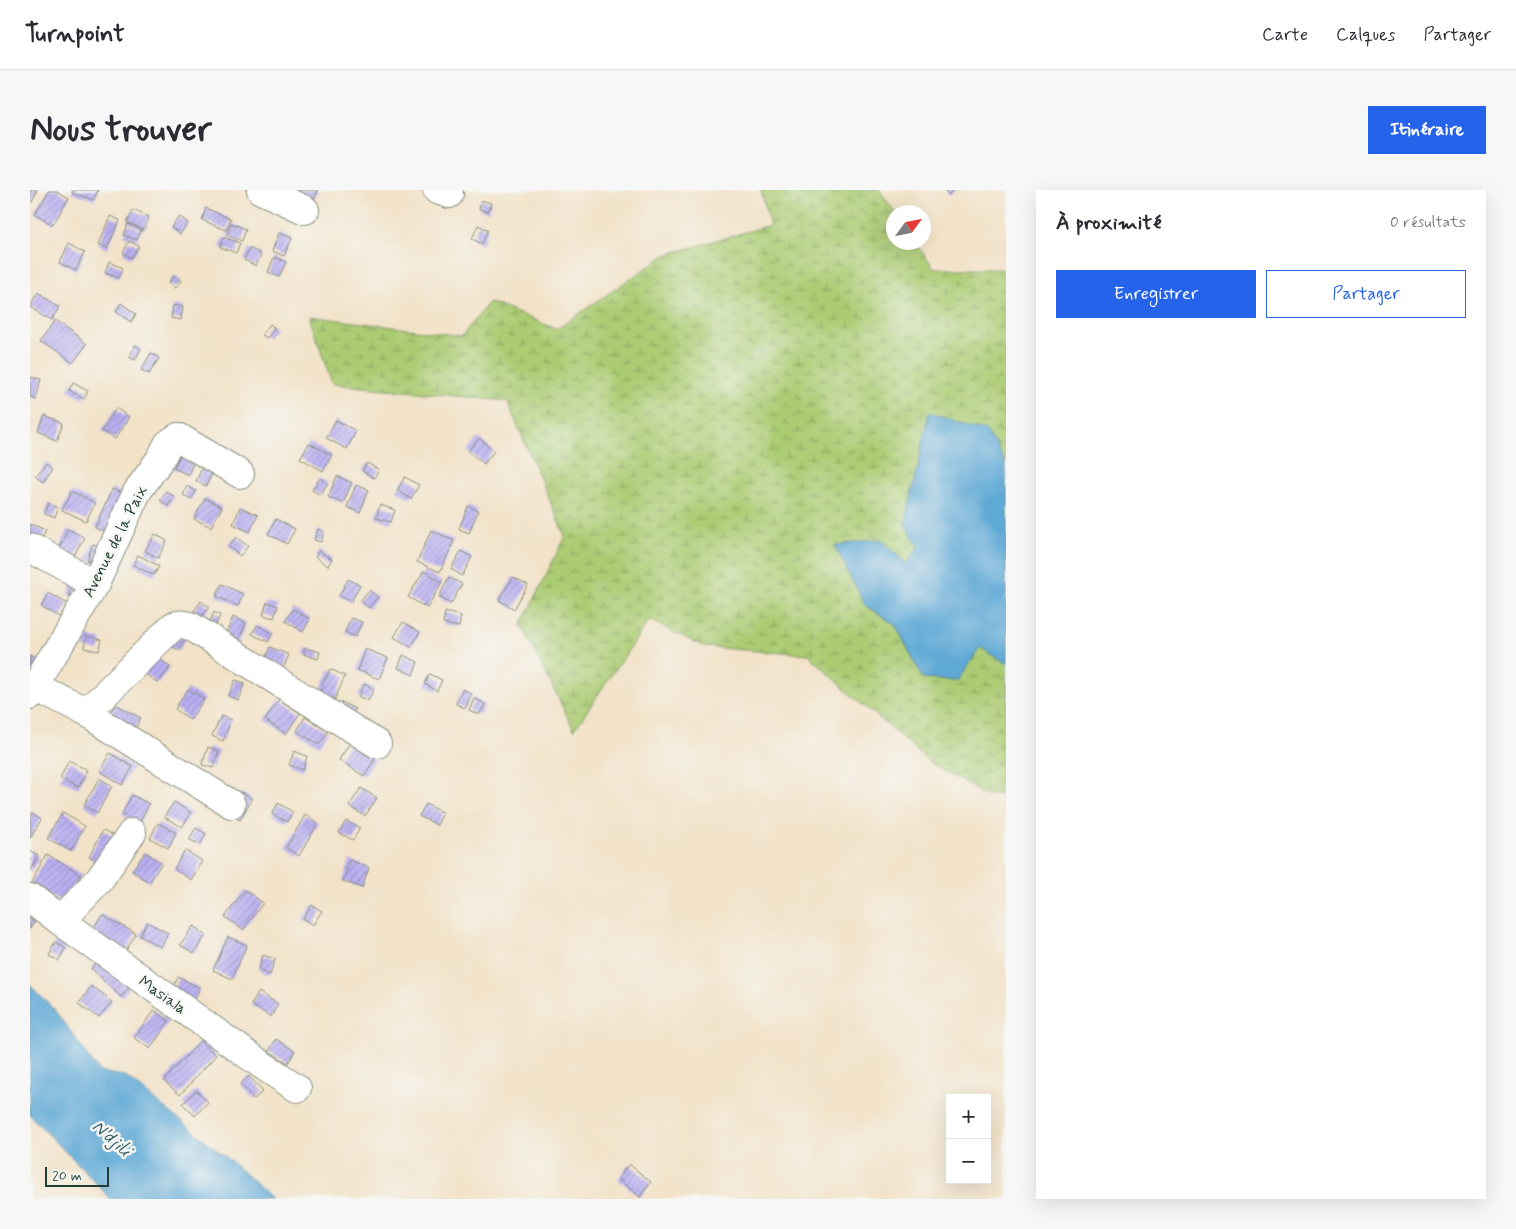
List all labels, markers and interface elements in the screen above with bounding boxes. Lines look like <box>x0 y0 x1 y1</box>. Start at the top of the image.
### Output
text: Turnpoint <box>25 19 125 50</box>
text: Carte <box>1262 23 1308 47</box>
text: Calques <box>1336 23 1395 47</box>
text: Partager <box>1423 23 1491 47</box>
button: Itinéraire <box>1368 106 1486 154</box>
text: Nous trouver <box>30 107 212 153</box>
north arrow <box>886 205 931 250</box>
text: À proximité <box>1056 209 1162 237</box>
text: 0 résultats <box>1390 212 1466 233</box>
button: Enregistrer <box>1056 270 1256 318</box>
button: Partager <box>1266 270 1466 318</box>
street label: Avenue de la Paix <box>78 482 153 601</box>
street label: Masiala <box>134 971 190 1019</box>
map controls <box>946 1094 991 1184</box>
button: + <box>946 1094 991 1139</box>
water label: N'djili <box>87 1115 138 1164</box>
button: − <box>946 1139 991 1184</box>
scale bar <box>45 1164 109 1187</box>
text: 20 m <box>52 1167 82 1185</box>

